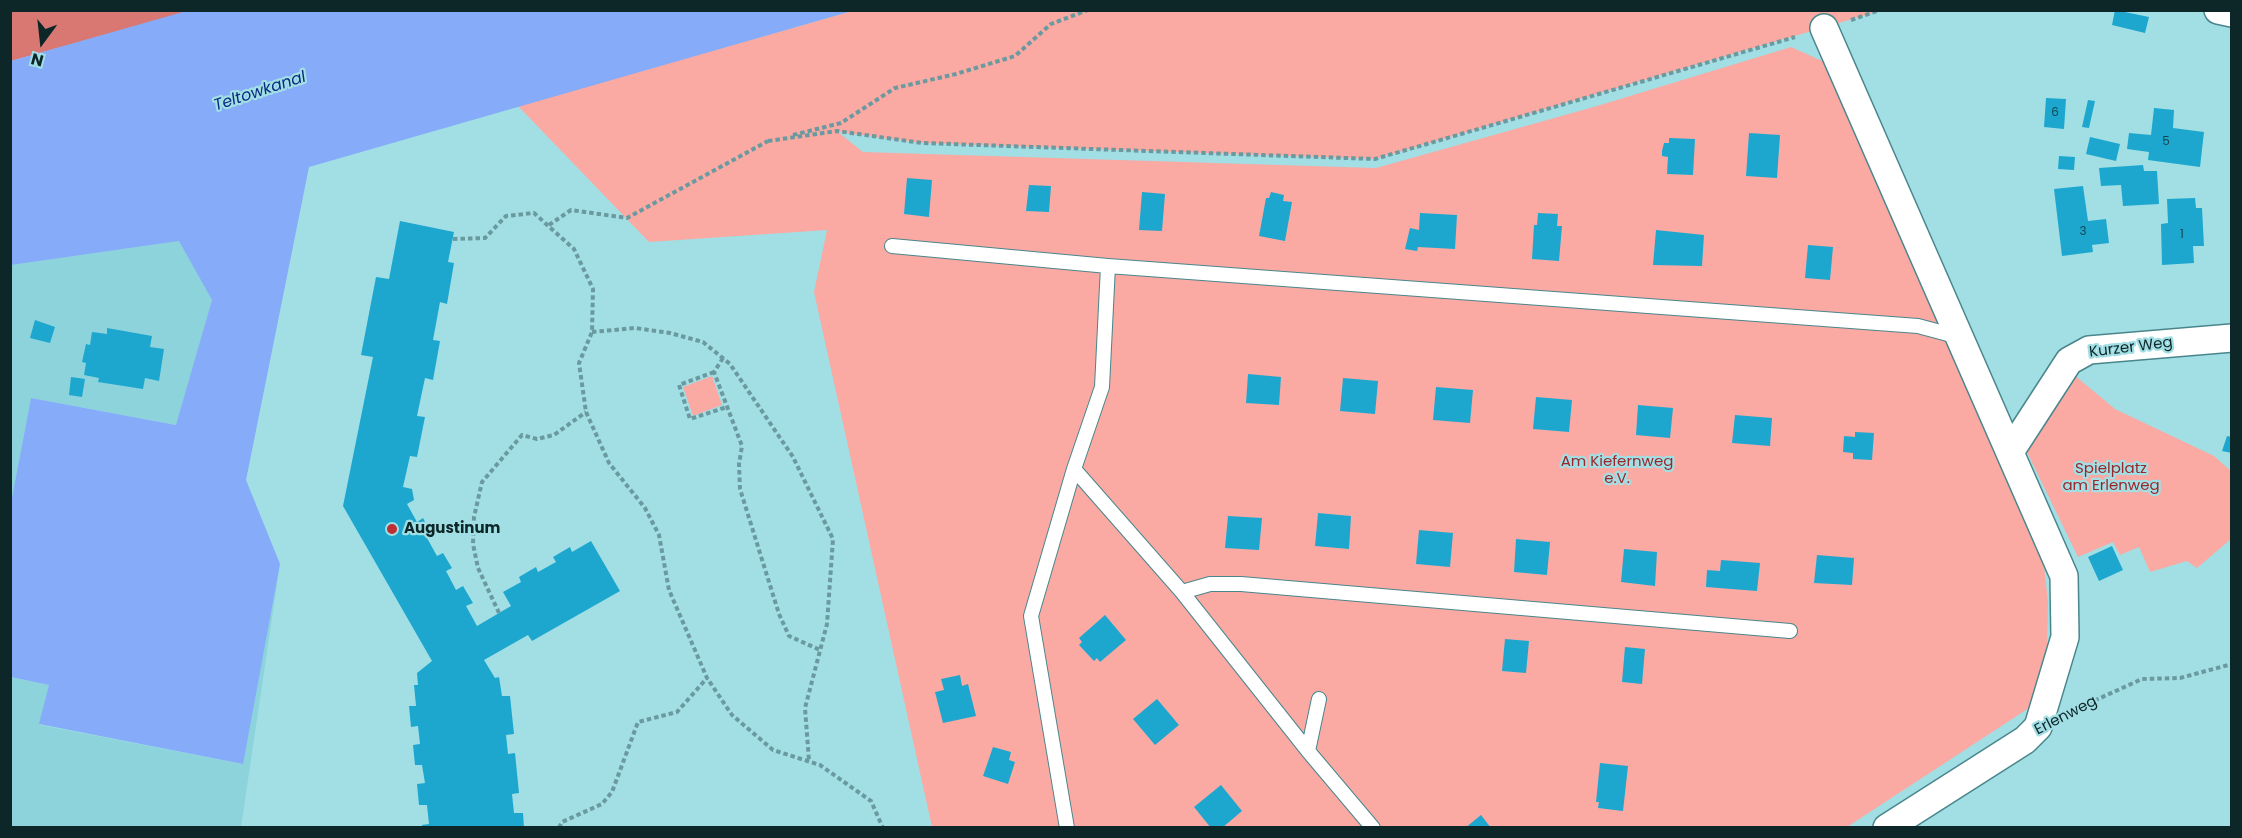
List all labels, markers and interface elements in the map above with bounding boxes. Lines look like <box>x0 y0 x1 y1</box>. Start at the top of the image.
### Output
north arrow <box>12 12 72 72</box>
text: N <box>28 47 46 73</box>
water label: Teltowkanal <box>212 68 308 116</box>
house number: 6 <box>2051 106 2059 120</box>
house number: 5 <box>2162 135 2170 149</box>
house number: 3 <box>2079 225 2087 239</box>
house number: 1 <box>2180 228 2184 242</box>
street label: Kurzer Weg <box>2088 334 2174 362</box>
park label: Am Kiefernweg e.V. <box>1561 453 1673 488</box>
park label: Spielplatz am Erlenweg <box>2062 460 2160 495</box>
place label: Augustinum <box>404 520 500 538</box>
marker: Augustinum <box>385 522 399 536</box>
street label: Erlenweg <box>2032 693 2100 739</box>

